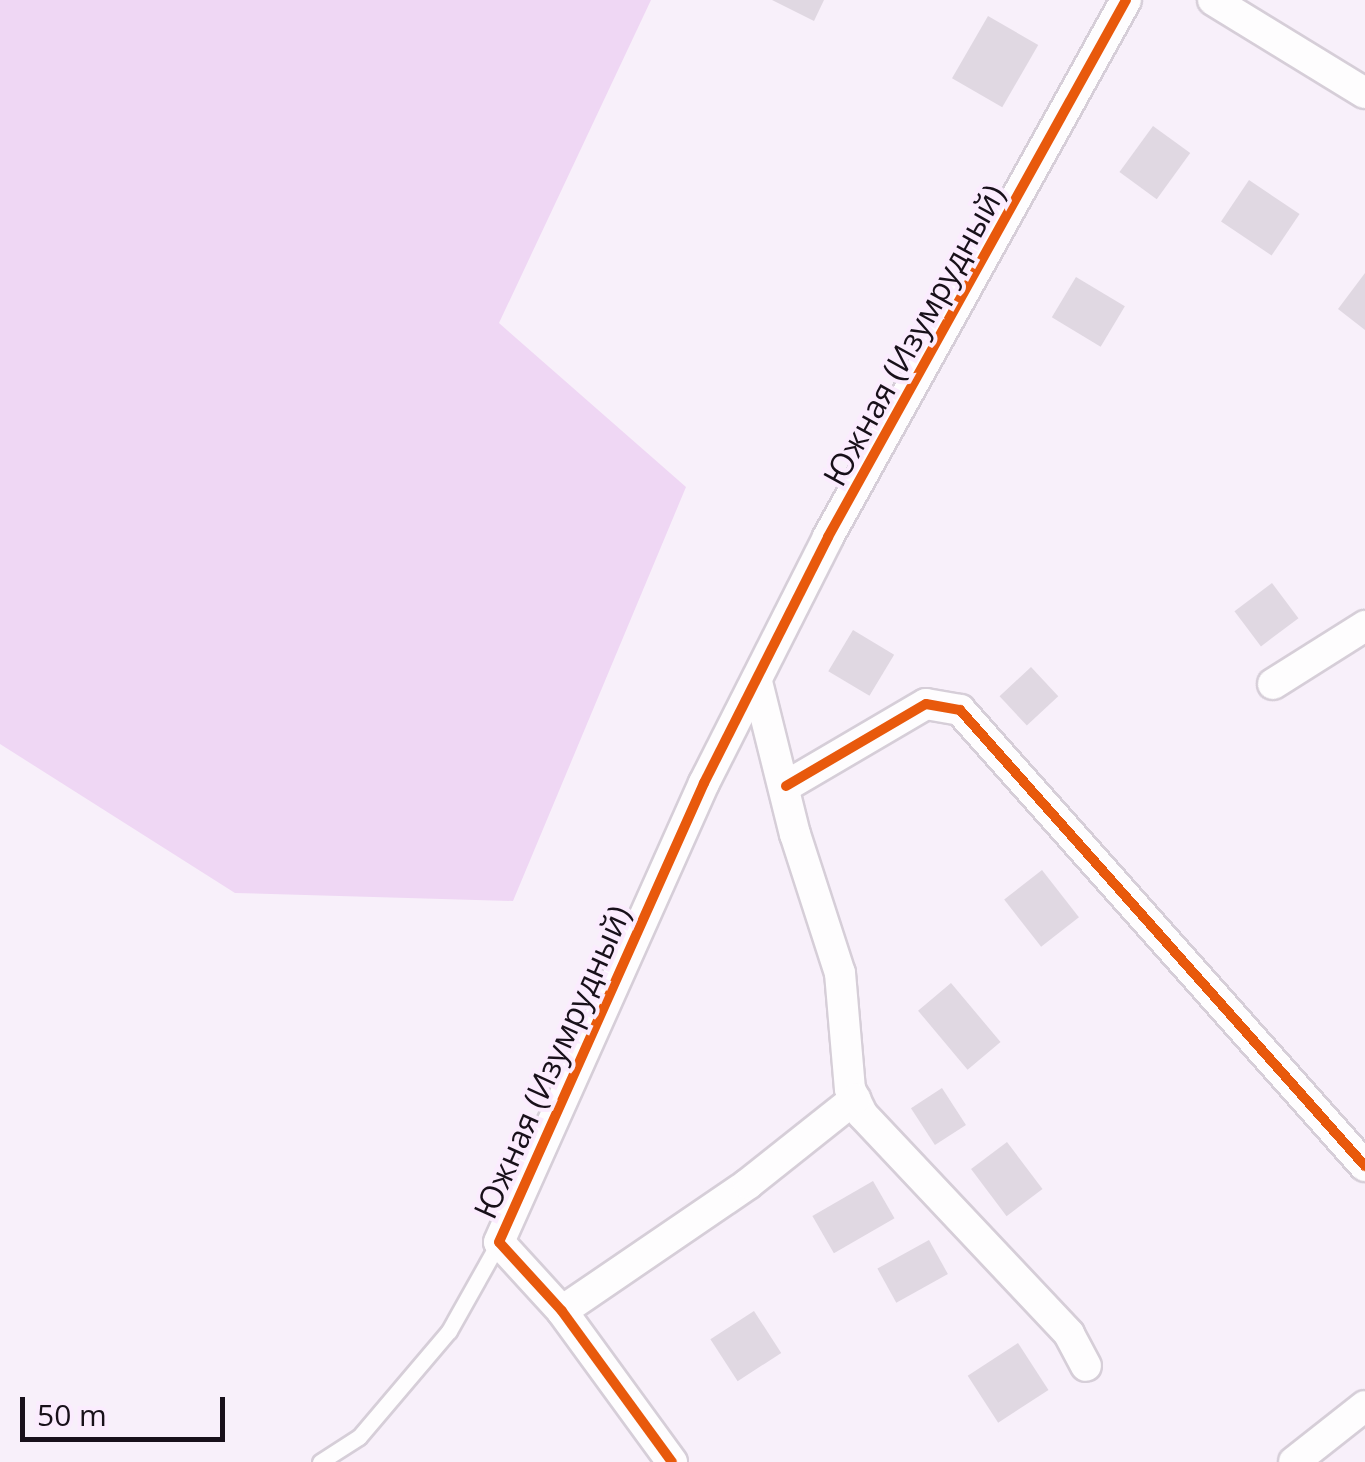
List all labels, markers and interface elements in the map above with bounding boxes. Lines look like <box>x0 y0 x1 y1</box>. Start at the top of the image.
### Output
street label: Южная (Изумрудный) <box>815 178 1013 492</box>
street label: Южная (Изумрудный) <box>466 900 638 1224</box>
scale bar <box>25 1377 230 1439</box>
text: 50 m <box>37 1394 107 1435</box>

